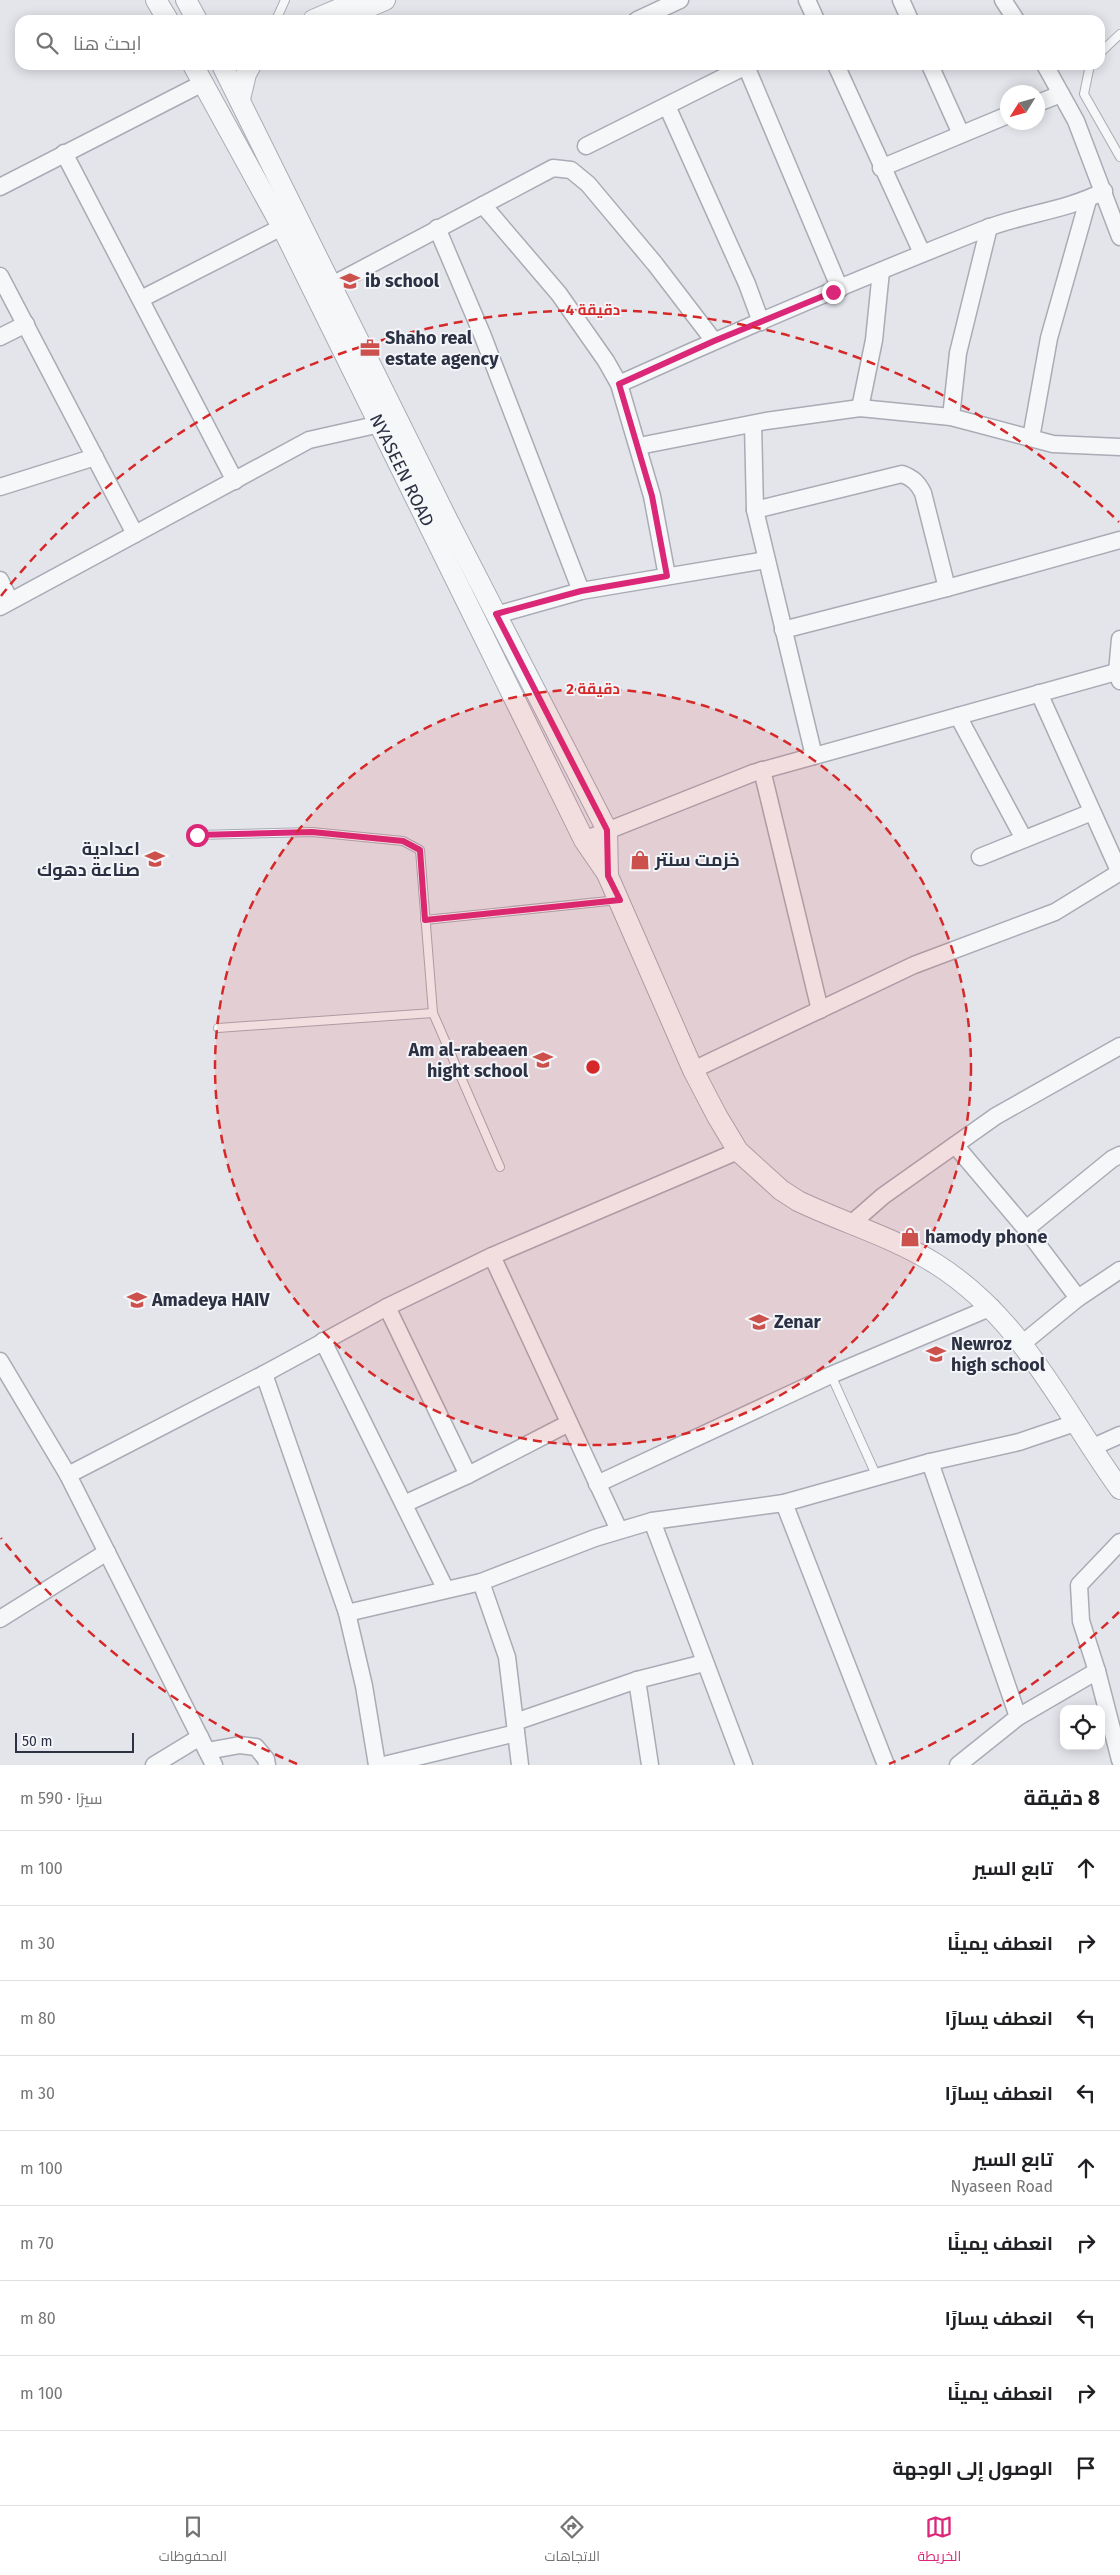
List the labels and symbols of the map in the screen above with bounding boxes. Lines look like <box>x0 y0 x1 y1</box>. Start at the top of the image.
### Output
north arrow <box>1000 85 1045 130</box>
school or university icon: ib school <box>339 270 361 292</box>
place label: ib school <box>365 270 440 292</box>
route end <box>822 281 845 304</box>
text: 4 دقيقة <box>566 301 620 319</box>
place label: Shaho real estate agency <box>385 327 499 370</box>
office icon: Shaho real estate agency <box>359 337 381 359</box>
street label: NYASEEN ROAD <box>365 410 439 530</box>
text: 2 دقيقة <box>566 680 620 698</box>
route start <box>186 824 209 847</box>
place label: اعدادية صناعة دهوك <box>37 838 140 881</box>
school or university icon: اعدادية صناعة دهوك <box>144 848 166 870</box>
shop icon: خزمت سنتر <box>629 849 651 871</box>
place label: خزمت سنتر <box>654 849 740 871</box>
place label: Am al-rabeaen hight school <box>408 1039 529 1082</box>
school or university icon: Am al-rabeaen hight school <box>532 1049 554 1071</box>
centre of rings <box>584 1058 602 1076</box>
shop icon: hamody phone <box>899 1226 921 1248</box>
place label: hamody phone <box>925 1226 1047 1248</box>
school or university icon: Amadeya HAIV <box>126 1289 148 1311</box>
place label: Amadeya HAIV <box>151 1289 270 1311</box>
school or university icon: Zenar <box>748 1311 770 1333</box>
place label: Zenar <box>774 1311 822 1333</box>
place label: Newroz high school <box>951 1333 1046 1376</box>
school or university icon: Newroz high school <box>925 1343 947 1365</box>
scale bar <box>15 1730 134 1753</box>

